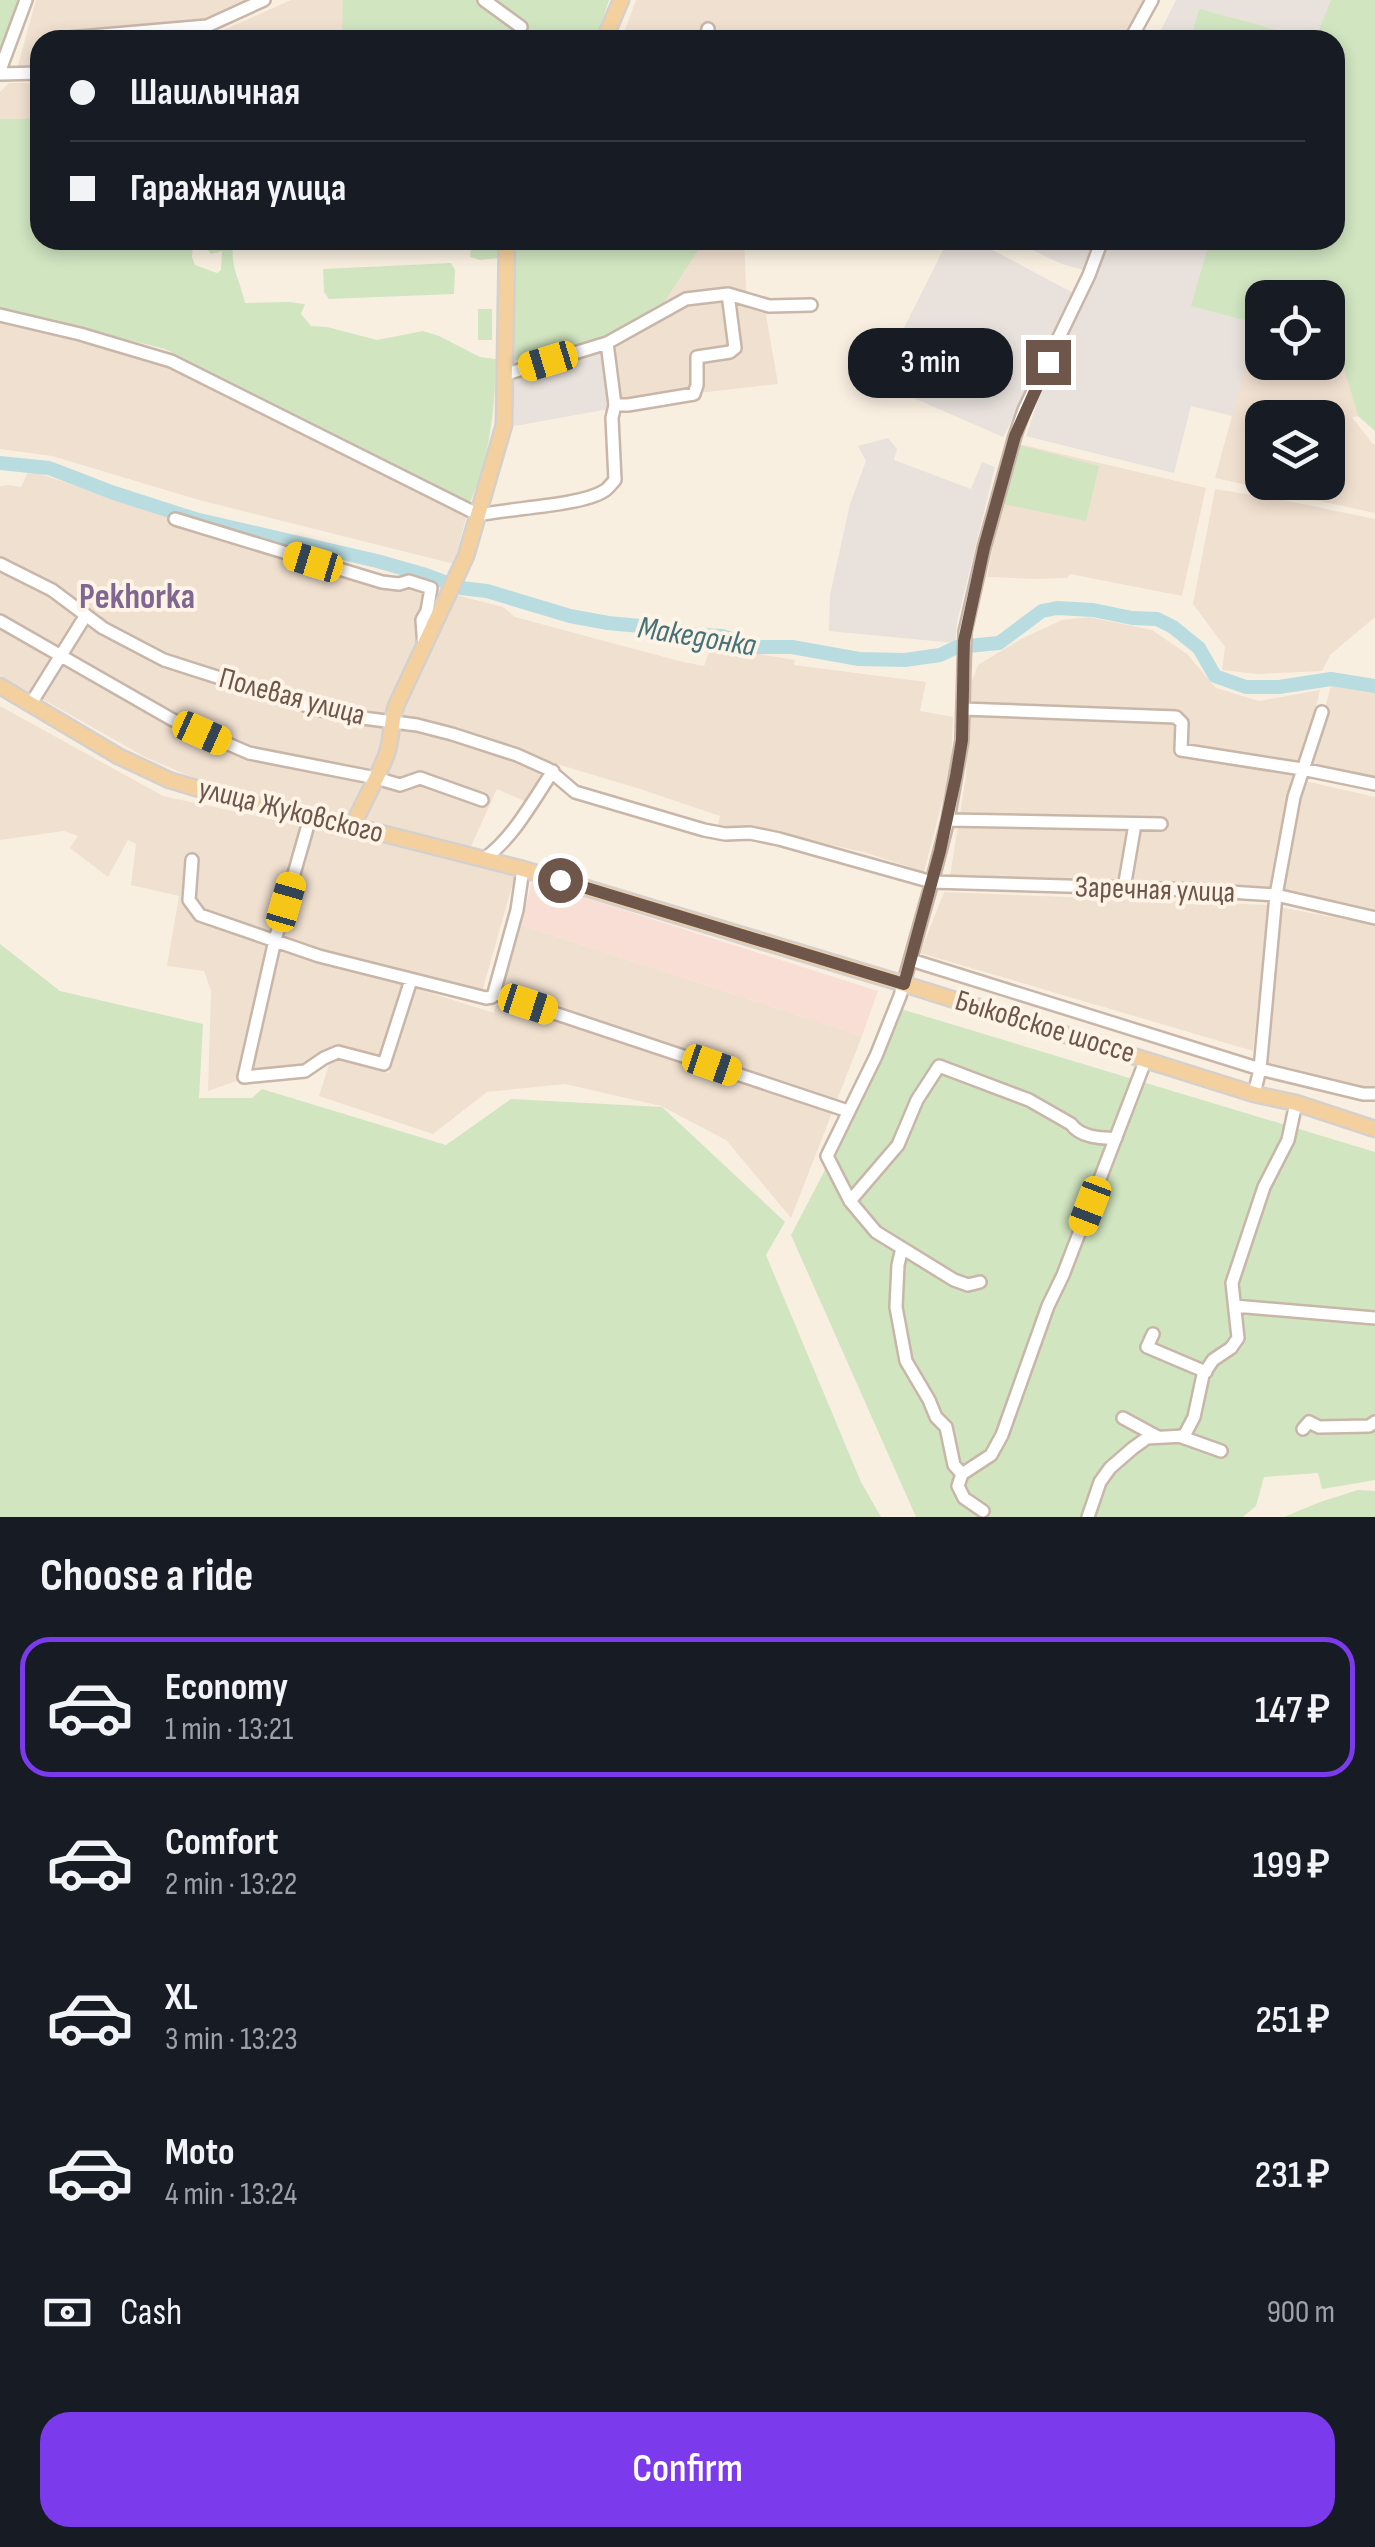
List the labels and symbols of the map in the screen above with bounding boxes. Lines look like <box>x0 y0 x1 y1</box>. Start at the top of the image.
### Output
callout: 3 min <box>848 327 1013 397</box>
car <box>515 338 581 384</box>
route end <box>1026 340 1071 385</box>
car <box>280 539 346 585</box>
district label: Pekhorka <box>79 576 195 619</box>
water label: Македонка <box>635 608 759 666</box>
street label: Полевая улица <box>215 660 369 734</box>
car <box>168 707 236 759</box>
street label: улица Жуковского <box>195 771 387 851</box>
route start <box>538 858 583 903</box>
car <box>263 869 309 935</box>
street label: Заречная улица <box>1074 869 1236 911</box>
car <box>495 980 561 1028</box>
street label: Быковское шоссе <box>951 983 1139 1071</box>
car <box>679 1041 745 1089</box>
car <box>1065 1173 1115 1239</box>

